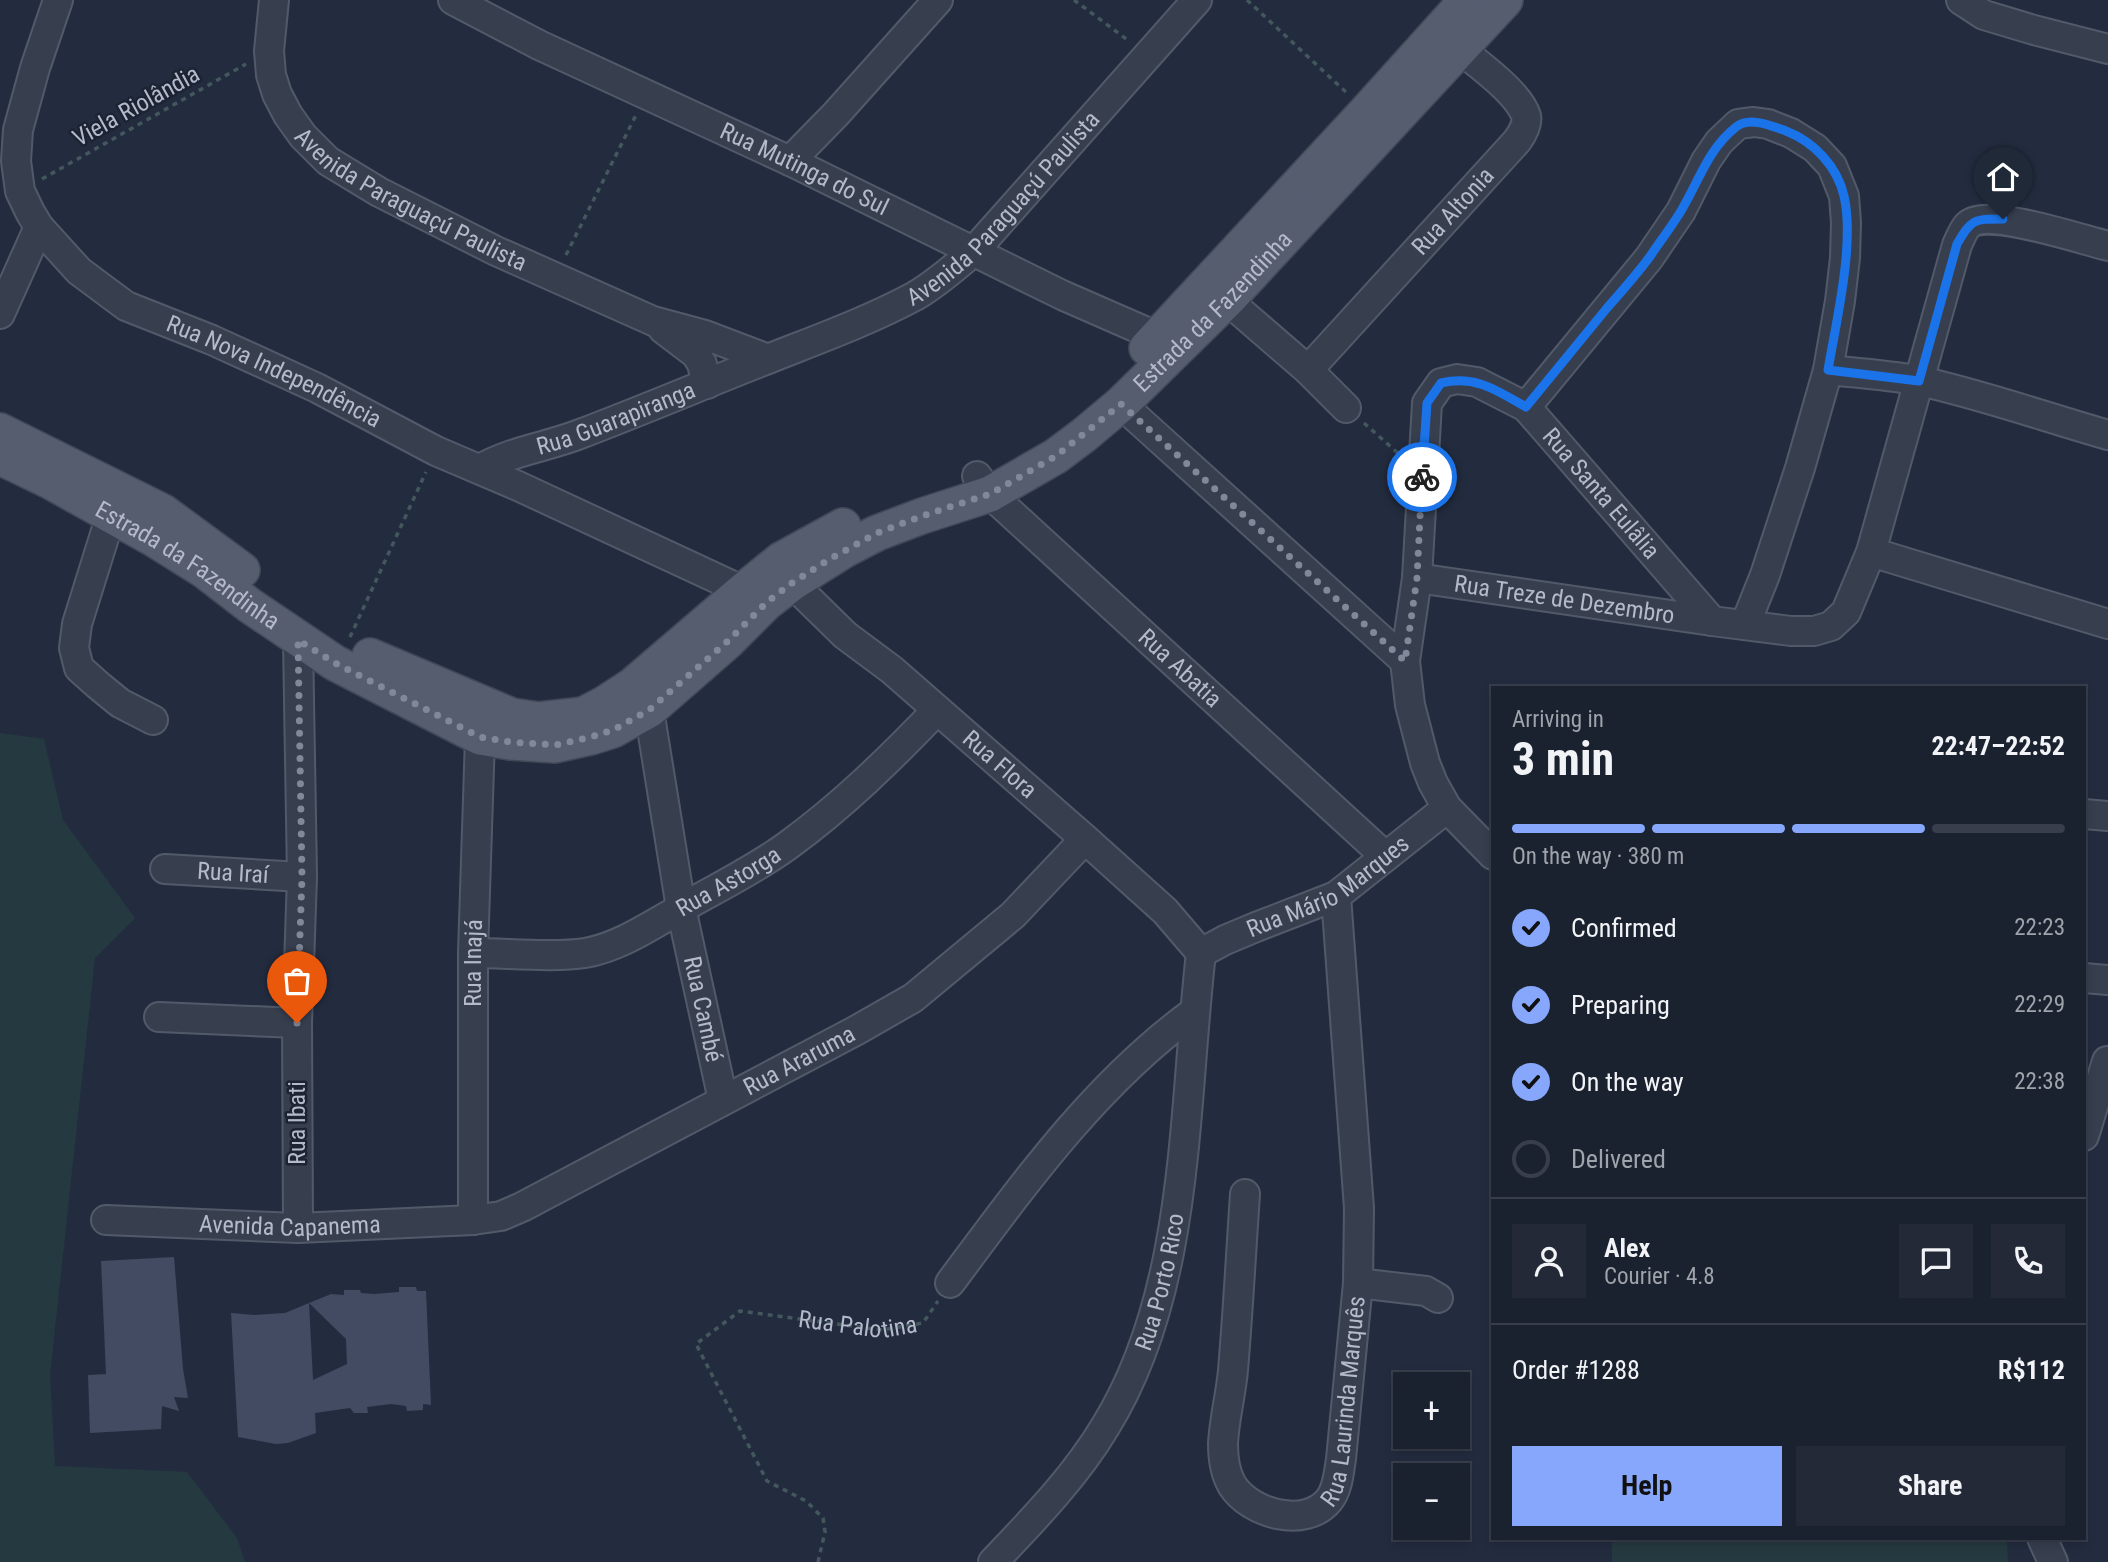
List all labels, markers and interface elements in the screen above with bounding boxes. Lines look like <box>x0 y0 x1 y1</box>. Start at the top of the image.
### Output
street label: Viela Riolândia <box>68 60 204 152</box>
street label: Avenida Paraguaçú Paulista <box>902 106 1105 312</box>
street label: Rua Mutinga do Sul <box>716 117 893 221</box>
street label: Avenida Paraguaçú Paulista <box>289 122 531 277</box>
pin <box>1973 147 2033 219</box>
icon: home <box>1984 158 2022 196</box>
street label: Rua Altonia <box>1406 162 1500 261</box>
street label: Estrada da Fazendinha <box>1128 225 1298 398</box>
street label: Rua Nova Independência <box>163 310 386 433</box>
street label: Rua Guarapiranga <box>533 376 699 461</box>
street label: Rua Santa Eulâlia <box>1537 422 1666 565</box>
courier <box>1387 442 1457 512</box>
icon: bike <box>1403 458 1441 496</box>
street label: Estrada da Fazendinha <box>91 495 285 635</box>
street label: Rua Treze de Dezembro <box>1452 570 1676 629</box>
street label: Rua Abatia <box>1133 623 1227 713</box>
text: Arriving in <box>1512 706 1604 733</box>
street label: Rua Flora <box>957 725 1042 804</box>
text: 22:47–22:52 <box>1931 731 2065 761</box>
text: 3 min <box>1512 732 1614 786</box>
street label: Rua Mário Marques <box>1242 830 1415 943</box>
street label: Rua Astorga <box>671 841 786 922</box>
text: On the way · 380 m <box>1512 843 1684 870</box>
street label: Rua Iraí <box>196 857 271 889</box>
icon: check <box>1512 909 1550 947</box>
text: Confirmed <box>1571 913 1677 943</box>
text: 22:23 <box>2014 914 2065 941</box>
street label: Rua Inajá <box>459 919 488 1007</box>
pin <box>267 951 327 1023</box>
street label: Rua Cambé <box>678 953 728 1065</box>
icon: bag <box>278 962 316 1000</box>
icon: check <box>1512 986 1550 1024</box>
text: Preparing <box>1571 990 1670 1020</box>
text: 22:29 <box>2014 991 2065 1018</box>
street label: Rua Araruma <box>739 1020 860 1101</box>
icon: check <box>1512 1063 1550 1101</box>
text: On the way <box>1571 1067 1684 1097</box>
text: 22:38 <box>2014 1068 2065 1095</box>
street label: Rua Ibati <box>283 1081 311 1165</box>
text: Delivered <box>1571 1144 1666 1174</box>
street label: Avenida Capanema <box>199 1210 381 1242</box>
street label: Rua Porto Rico <box>1129 1211 1190 1354</box>
button: person <box>1512 1224 1586 1298</box>
button: chat <box>1899 1224 1973 1298</box>
button: phone <box>1991 1224 2065 1298</box>
text: Alex <box>1604 1233 1650 1263</box>
text: Courier · 4.8 <box>1604 1263 1715 1290</box>
street label: Rua Laurinda Marquês <box>1315 1295 1371 1512</box>
street label: Rua Palotina <box>797 1305 919 1344</box>
text: Order #1288 <box>1512 1355 1640 1385</box>
text: R$112 <box>1998 1355 2065 1385</box>
map controls <box>1393 1372 1470 1540</box>
button: + <box>1393 1372 1470 1449</box>
button: Help <box>1512 1446 1782 1526</box>
button: Share <box>1796 1446 2065 1526</box>
button: − <box>1393 1463 1470 1540</box>

